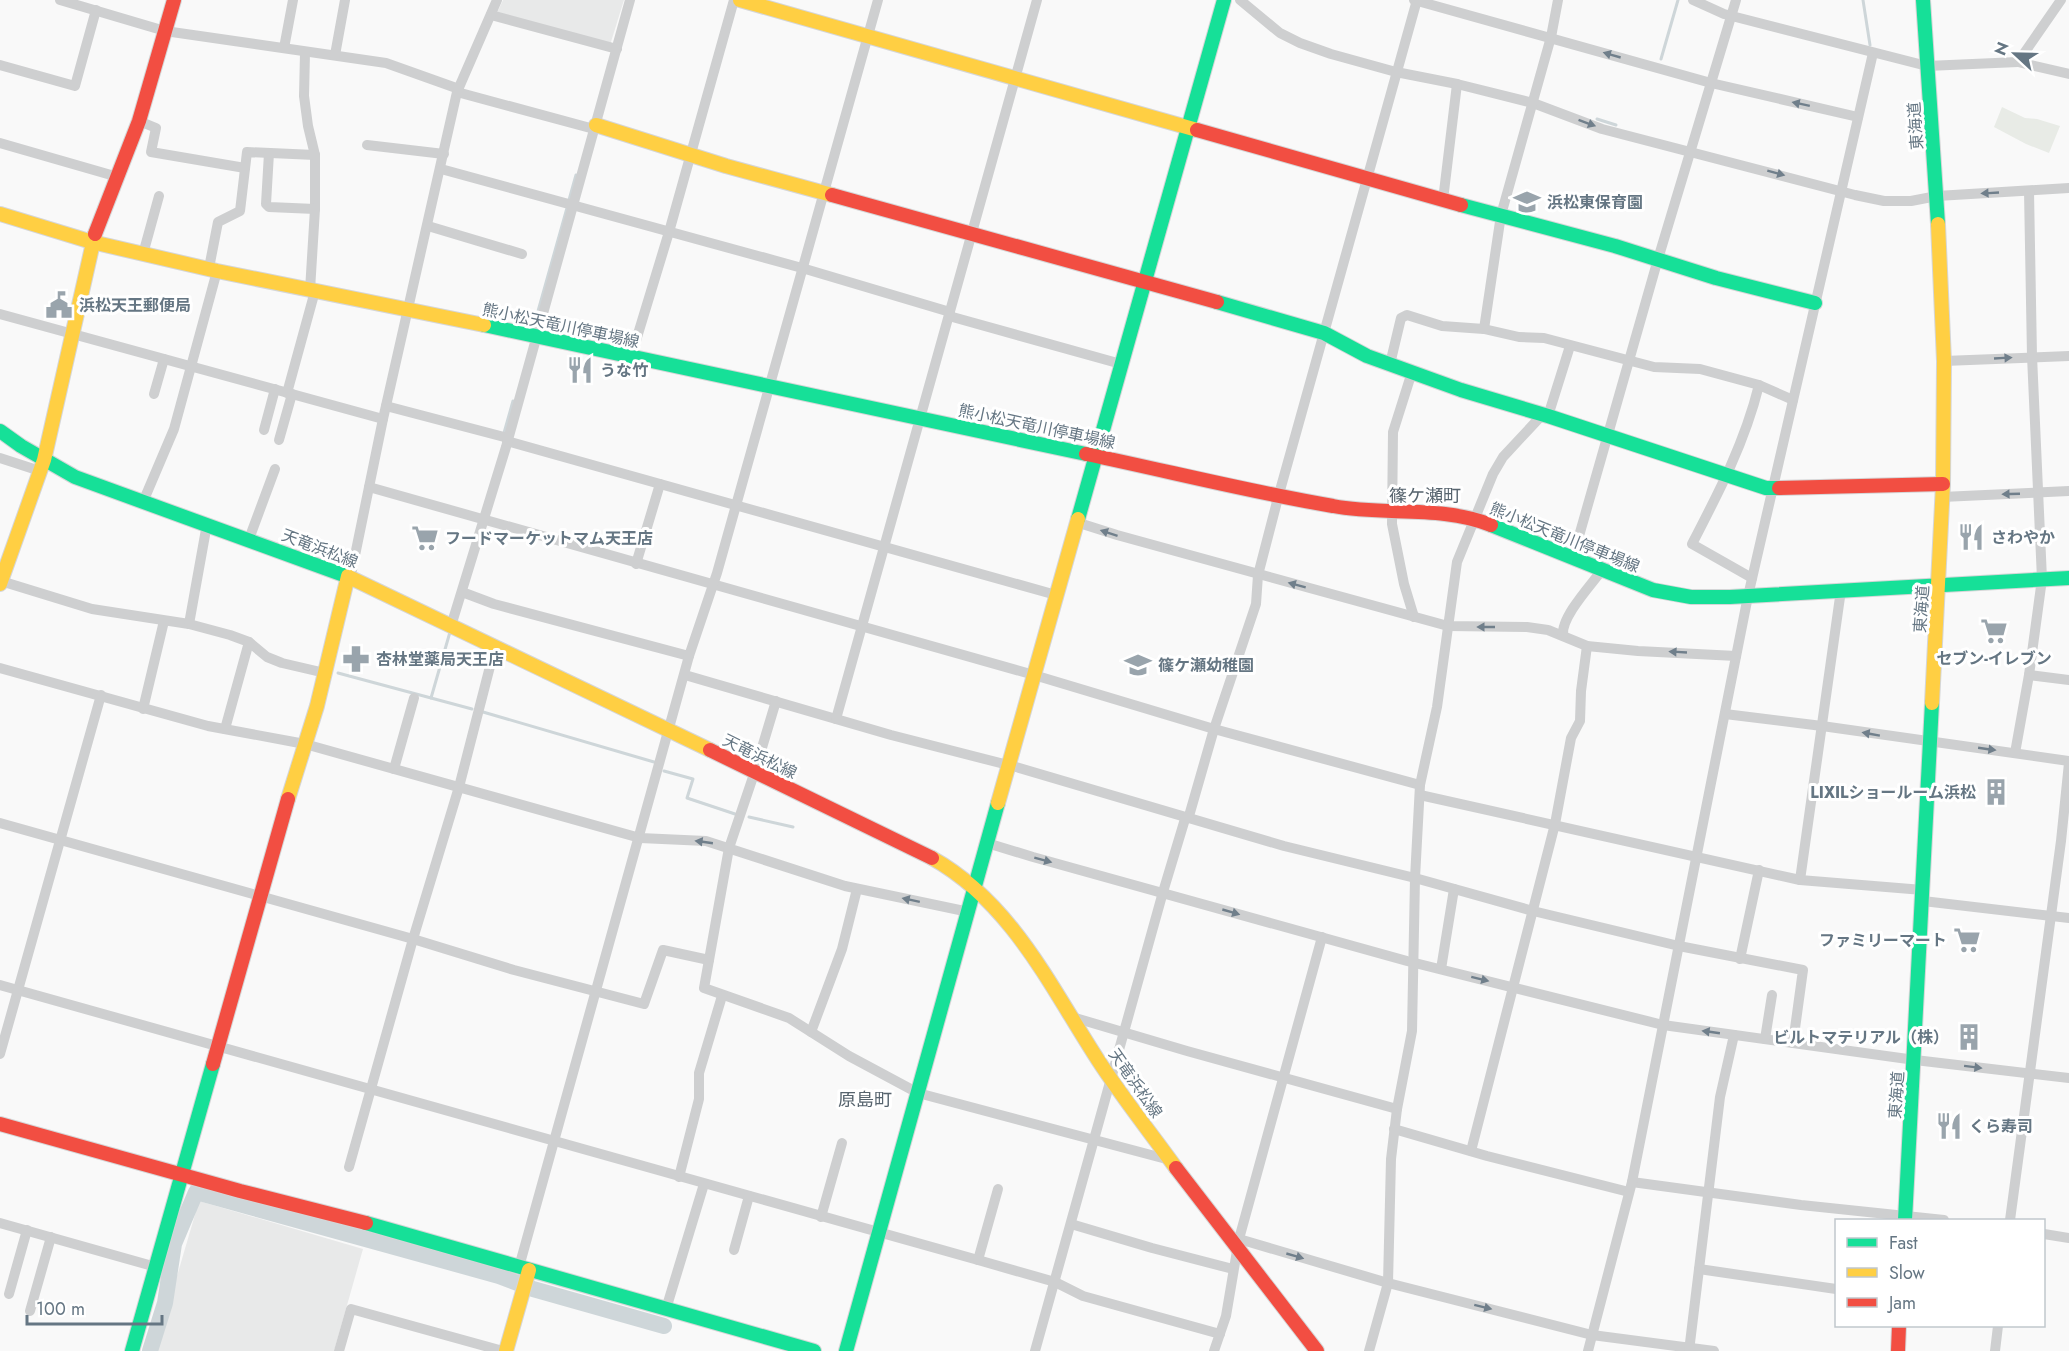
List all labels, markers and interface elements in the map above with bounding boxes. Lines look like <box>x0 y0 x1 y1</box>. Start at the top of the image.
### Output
north arrow <box>1985 24 2045 84</box>
text: N <box>1989 38 2015 59</box>
one-way arrow <box>1603 49 1621 59</box>
one-way arrow <box>1791 99 1810 109</box>
street label: 東海道 <box>1902 101 1929 151</box>
one-way arrow <box>1579 119 1597 129</box>
one-way arrow <box>1767 169 1785 179</box>
school or university icon: 浜松東保育園 <box>1512 187 1542 217</box>
one-way arrow <box>1980 189 1999 198</box>
place label: 浜松東保育園 <box>1547 191 1643 214</box>
public building icon: 浜松天王郵便局 <box>44 290 74 320</box>
place label: 浜松天王郵便局 <box>79 294 191 317</box>
street label: 熊小松天竜川停車場線 <box>480 298 642 353</box>
one-way arrow <box>1993 353 2012 362</box>
restaurant icon: うな竹 <box>565 355 595 385</box>
place label: うな竹 <box>600 359 648 382</box>
street label: 熊小松天竜川停車場線 <box>956 399 1118 454</box>
district label: 篠ケ瀬町 <box>1389 483 1461 509</box>
one-way arrow <box>2001 489 2020 498</box>
street label: 熊小松天竜川停車場線 <box>1486 497 1643 578</box>
restaurant icon: さわやか <box>1956 522 1986 552</box>
street label: 天竜浜松線 <box>278 523 361 574</box>
supermarket icon: フードマーケットマム天王店 <box>410 523 440 553</box>
place label: さわやか <box>1991 526 2055 549</box>
place label: フードマーケットマム天王店 <box>445 527 653 550</box>
one-way arrow <box>1100 527 1118 537</box>
one-way arrow <box>1288 580 1306 589</box>
street label: 東海道 <box>1908 584 1935 634</box>
supermarket icon: セブン-イレブン <box>1979 616 2009 646</box>
one-way arrow <box>1477 622 1496 632</box>
pharmacy icon: 杏林堂薬局天王店 <box>341 644 371 674</box>
place label: セブン-イレブン <box>1936 647 2052 670</box>
place label: 杏林堂薬局天王店 <box>376 648 504 671</box>
one-way arrow <box>1668 648 1687 657</box>
school or university icon: 篠ケ瀬幼稚園 <box>1123 650 1153 680</box>
place label: 篠ケ瀬幼稚園 <box>1158 654 1254 677</box>
street label: 天竜浜松線 <box>719 729 801 784</box>
one-way arrow <box>1862 729 1881 738</box>
one-way arrow <box>1978 745 1997 754</box>
building icon: LIXILショールーム浜松 <box>1981 777 2011 807</box>
place label: LIXILショールーム浜松 <box>1810 781 1976 804</box>
one-way arrow <box>694 837 713 846</box>
one-way arrow <box>1034 856 1052 865</box>
one-way arrow <box>902 895 921 904</box>
one-way arrow <box>1222 908 1240 917</box>
supermarket icon: ファミリーマート <box>1952 925 1982 955</box>
place label: ファミリーマート <box>1819 929 1947 952</box>
one-way arrow <box>1472 975 1490 984</box>
building icon: ビルトマテリアル（株） <box>1954 1022 1984 1052</box>
place label: ビルトマテリアル（株） <box>1773 1026 1949 1049</box>
one-way arrow <box>1701 1027 1720 1037</box>
street label: 天竜浜松線 <box>1103 1044 1168 1123</box>
one-way arrow <box>1963 1062 1982 1072</box>
street label: 東海道 <box>1883 1070 1910 1120</box>
district label: 原島町 <box>838 1087 892 1113</box>
restaurant icon: くら寿司 <box>1934 1111 1964 1141</box>
place label: くら寿司 <box>1969 1115 2033 1138</box>
legend <box>1835 1219 2045 1327</box>
text: Fast <box>1889 1230 1918 1256</box>
one-way arrow <box>1286 1252 1304 1261</box>
text: Slow <box>1889 1260 1926 1286</box>
scale bar <box>27 1288 162 1326</box>
text: Jam <box>1887 1290 1916 1316</box>
text: 100 m <box>36 1296 85 1322</box>
one-way arrow <box>1474 1303 1493 1313</box>

